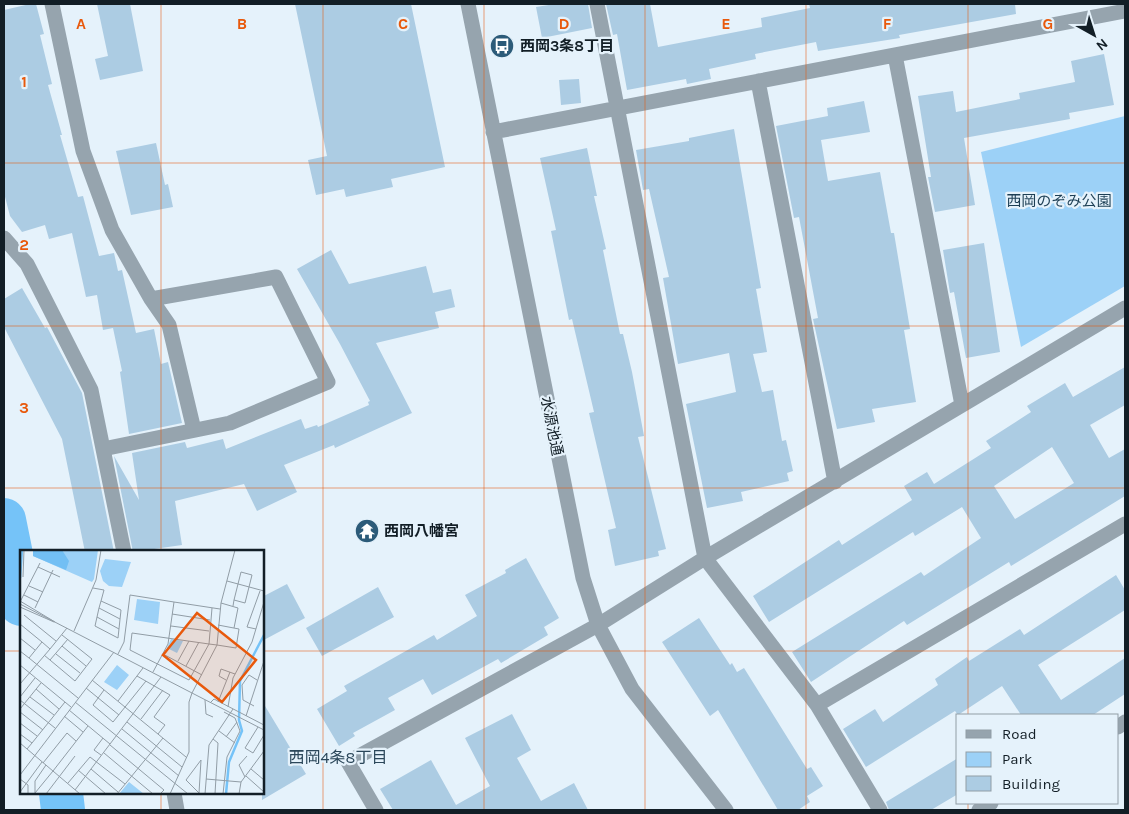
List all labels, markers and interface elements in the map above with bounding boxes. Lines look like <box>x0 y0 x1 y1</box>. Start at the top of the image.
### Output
north arrow <box>1069 10 1119 60</box>
text: A <box>76 14 86 33</box>
text: B <box>237 14 247 33</box>
text: C <box>398 14 408 33</box>
text: D <box>559 14 570 33</box>
text: E <box>721 14 731 33</box>
text: F <box>883 14 892 33</box>
text: G <box>1043 14 1053 33</box>
bus stop icon: 西岡3条8丁目 <box>489 33 515 59</box>
text: N <box>1093 35 1111 54</box>
place label: 西岡3条8丁目 <box>520 37 614 55</box>
text: 1 <box>21 72 27 91</box>
park label: 西岡のぞみ公園 <box>1006 192 1112 210</box>
text: 2 <box>19 235 29 254</box>
street label: 水源池通 <box>537 395 567 457</box>
text: 3 <box>19 398 29 417</box>
temple icon: 西岡八幡宮 <box>354 518 380 544</box>
place label: 西岡八幡宮 <box>384 522 459 540</box>
inset map <box>20 550 264 794</box>
legend <box>956 714 1119 804</box>
text: Road <box>1002 725 1037 743</box>
district label: 西岡4条8丁目 <box>289 748 387 767</box>
text: Park <box>1002 750 1032 768</box>
text: Building <box>1002 775 1060 793</box>

